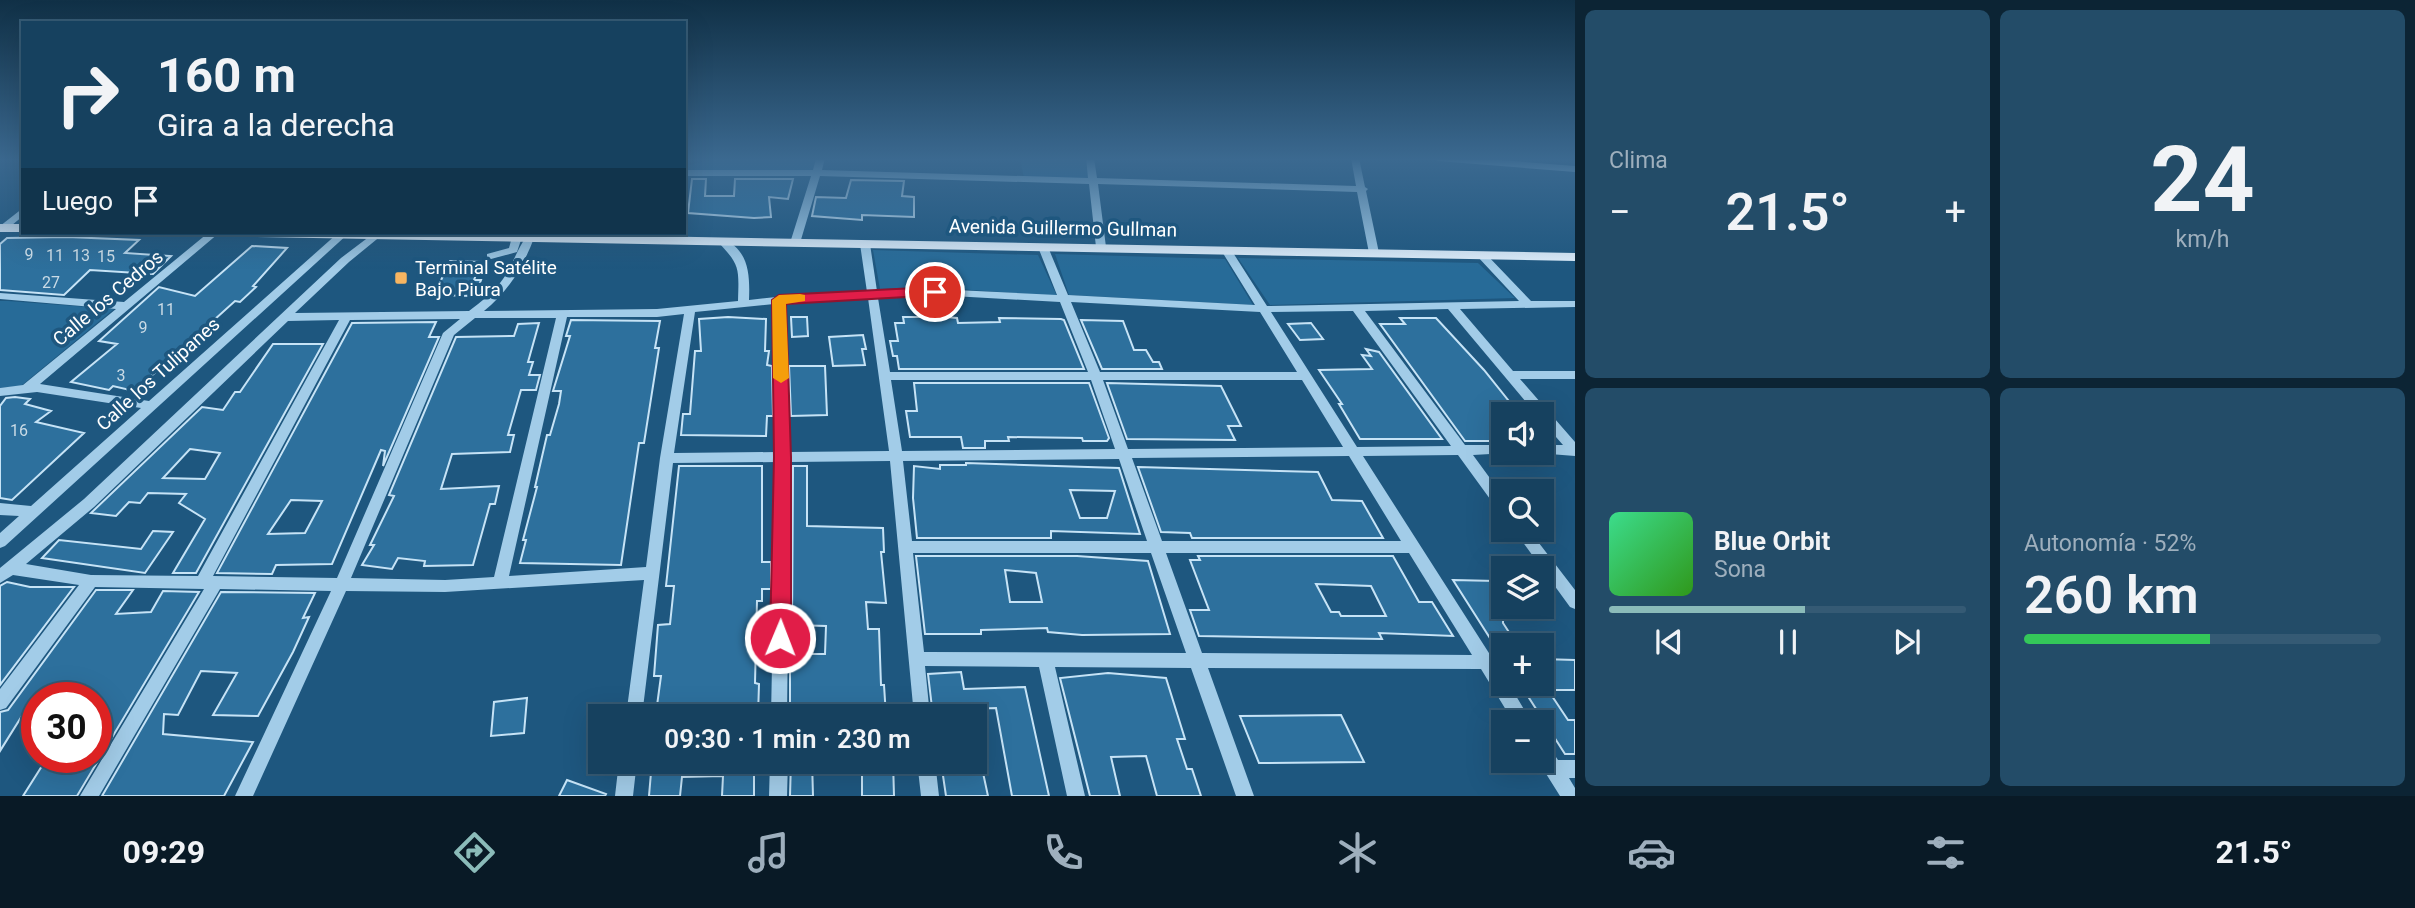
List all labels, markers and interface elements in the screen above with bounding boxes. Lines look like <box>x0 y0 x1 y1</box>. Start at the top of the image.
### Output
text: 160 m <box>157 47 296 104</box>
icon: right <box>42 49 133 140</box>
text: Gira a la derecha <box>157 106 395 144</box>
text: 24 <box>2150 127 2255 233</box>
text: Clima <box>1609 147 1668 174</box>
icon: arrive <box>127 182 165 220</box>
text: 21.5° <box>1726 182 1850 243</box>
text: Luego <box>42 186 113 216</box>
text: − <box>1609 190 1631 234</box>
text: + <box>1944 190 1966 234</box>
street label: Avenida Guillermo Gullman <box>949 215 1177 241</box>
text: km/h <box>2176 226 2230 253</box>
house number: 9 <box>25 245 34 264</box>
street label: Calle los Cedros <box>48 245 168 351</box>
house number: 11 <box>46 246 64 265</box>
house number: 13 <box>72 246 90 265</box>
house number: 15 <box>97 247 115 266</box>
place label: Terminal Satélite Bajo Piura <box>415 256 557 301</box>
pin <box>905 262 965 322</box>
marker: Terminal Satélite Bajo Piura <box>393 270 409 286</box>
house number: 27 <box>42 273 60 292</box>
icon: arrive <box>916 273 954 311</box>
house number: 11 <box>157 300 175 319</box>
street label: Calle los Tulipanes <box>92 313 224 435</box>
house number: 9 <box>139 318 148 337</box>
house number: 3 <box>117 366 126 385</box>
map controls <box>1491 402 1554 773</box>
button: sound <box>1491 402 1554 465</box>
house number: 16 <box>10 421 28 440</box>
button: search <box>1491 479 1554 542</box>
text: Blue Orbit <box>1714 526 1830 556</box>
text: Autonomía · 52% <box>2024 530 2196 557</box>
button: layers <box>1491 556 1554 619</box>
text: Sona <box>1714 556 1766 583</box>
text: 260 km <box>2024 565 2199 626</box>
position arrow <box>743 601 817 675</box>
icon: previous <box>1650 623 1688 661</box>
icon: pause <box>1769 623 1807 661</box>
icon: next <box>1888 623 1926 661</box>
button: + <box>1491 633 1554 696</box>
speed limit sign: 30 <box>21 682 112 773</box>
button: − <box>1491 710 1554 773</box>
text: 09:30 · 1 min · 230 m <box>664 724 911 754</box>
icon: directions <box>450 828 499 877</box>
icon: music <box>744 828 793 877</box>
icon: phone <box>1039 828 1088 877</box>
icon: climate <box>1333 828 1382 877</box>
icon: car <box>1627 828 1676 877</box>
icon: filters <box>1921 828 1970 877</box>
text: 09:29 <box>123 833 205 871</box>
text: 21.5° <box>2215 833 2292 871</box>

